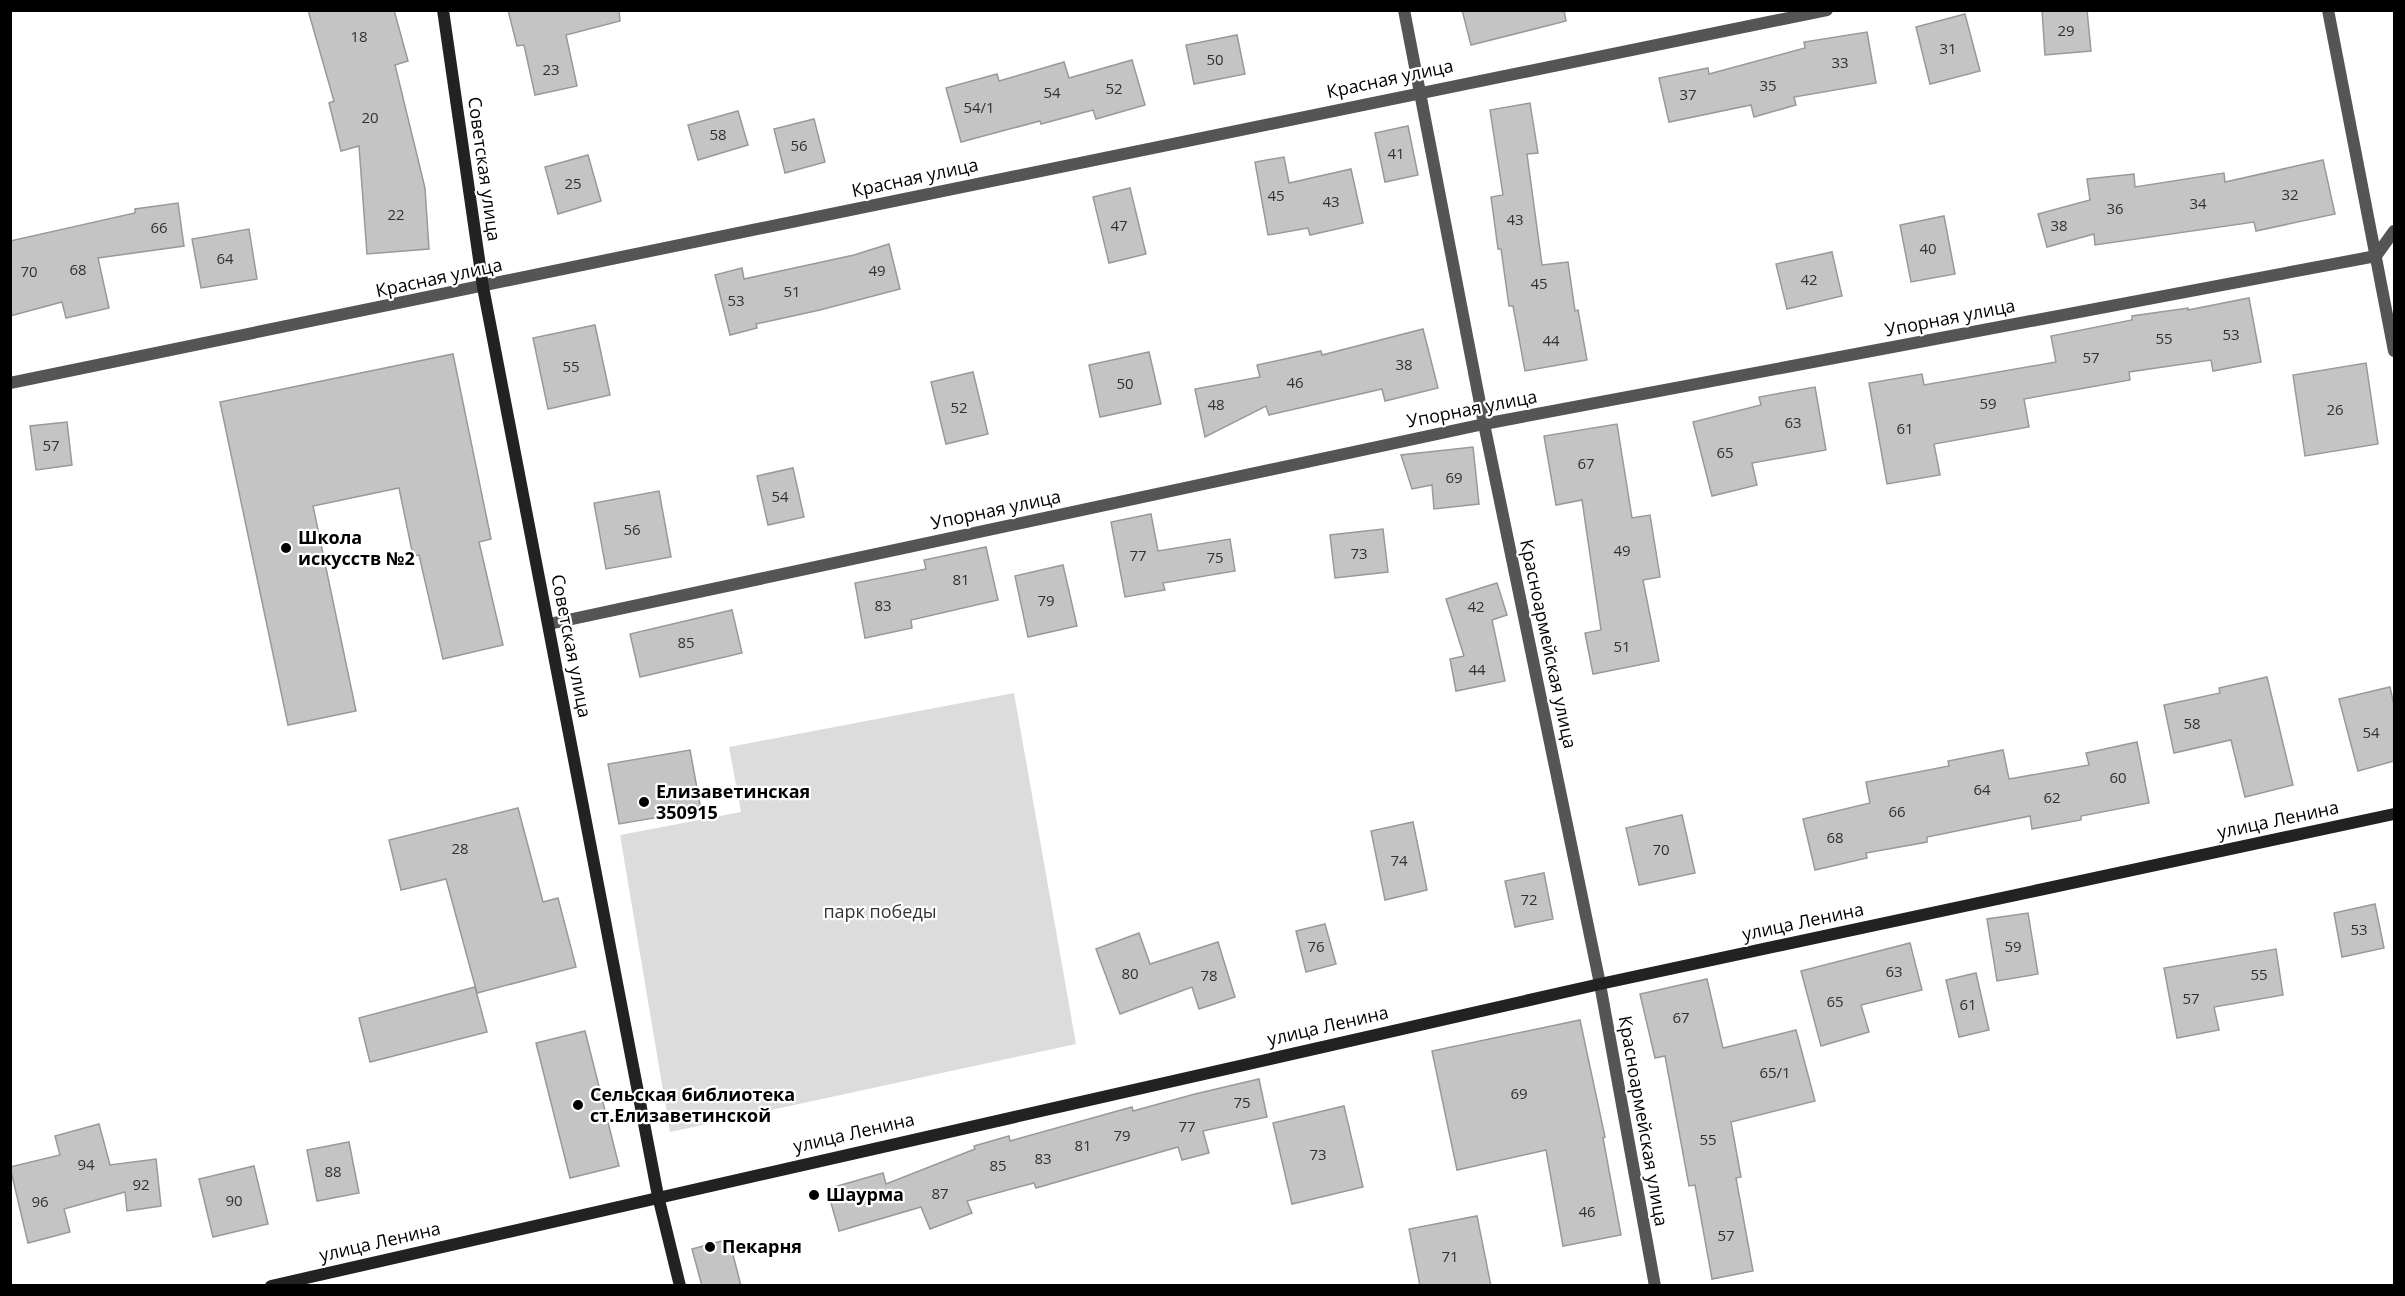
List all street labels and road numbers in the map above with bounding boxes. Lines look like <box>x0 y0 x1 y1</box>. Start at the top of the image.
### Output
street label: Красная улица <box>1324 53 1455 103</box>
street label: Советская улица <box>463 95 507 243</box>
street label: Красная улица <box>849 152 980 202</box>
street label: Красная улица <box>373 252 504 302</box>
street label: Упорная улица <box>1883 293 2017 341</box>
street label: Упорная улица <box>1405 384 1539 432</box>
street label: Упорная улица <box>929 484 1063 535</box>
street label: Красноармейская улица <box>1515 537 1583 751</box>
street label: Советская улица <box>546 572 598 720</box>
street label: улица Ленина <box>2215 794 2341 844</box>
street label: улица Ленина <box>1740 896 1866 946</box>
street label: улица Ленина <box>1265 999 1391 1051</box>
street label: Красноармейская улица <box>1614 1014 1674 1228</box>
street label: улица Ленина <box>791 1106 917 1158</box>
street label: улица Ленина <box>317 1215 443 1267</box>

